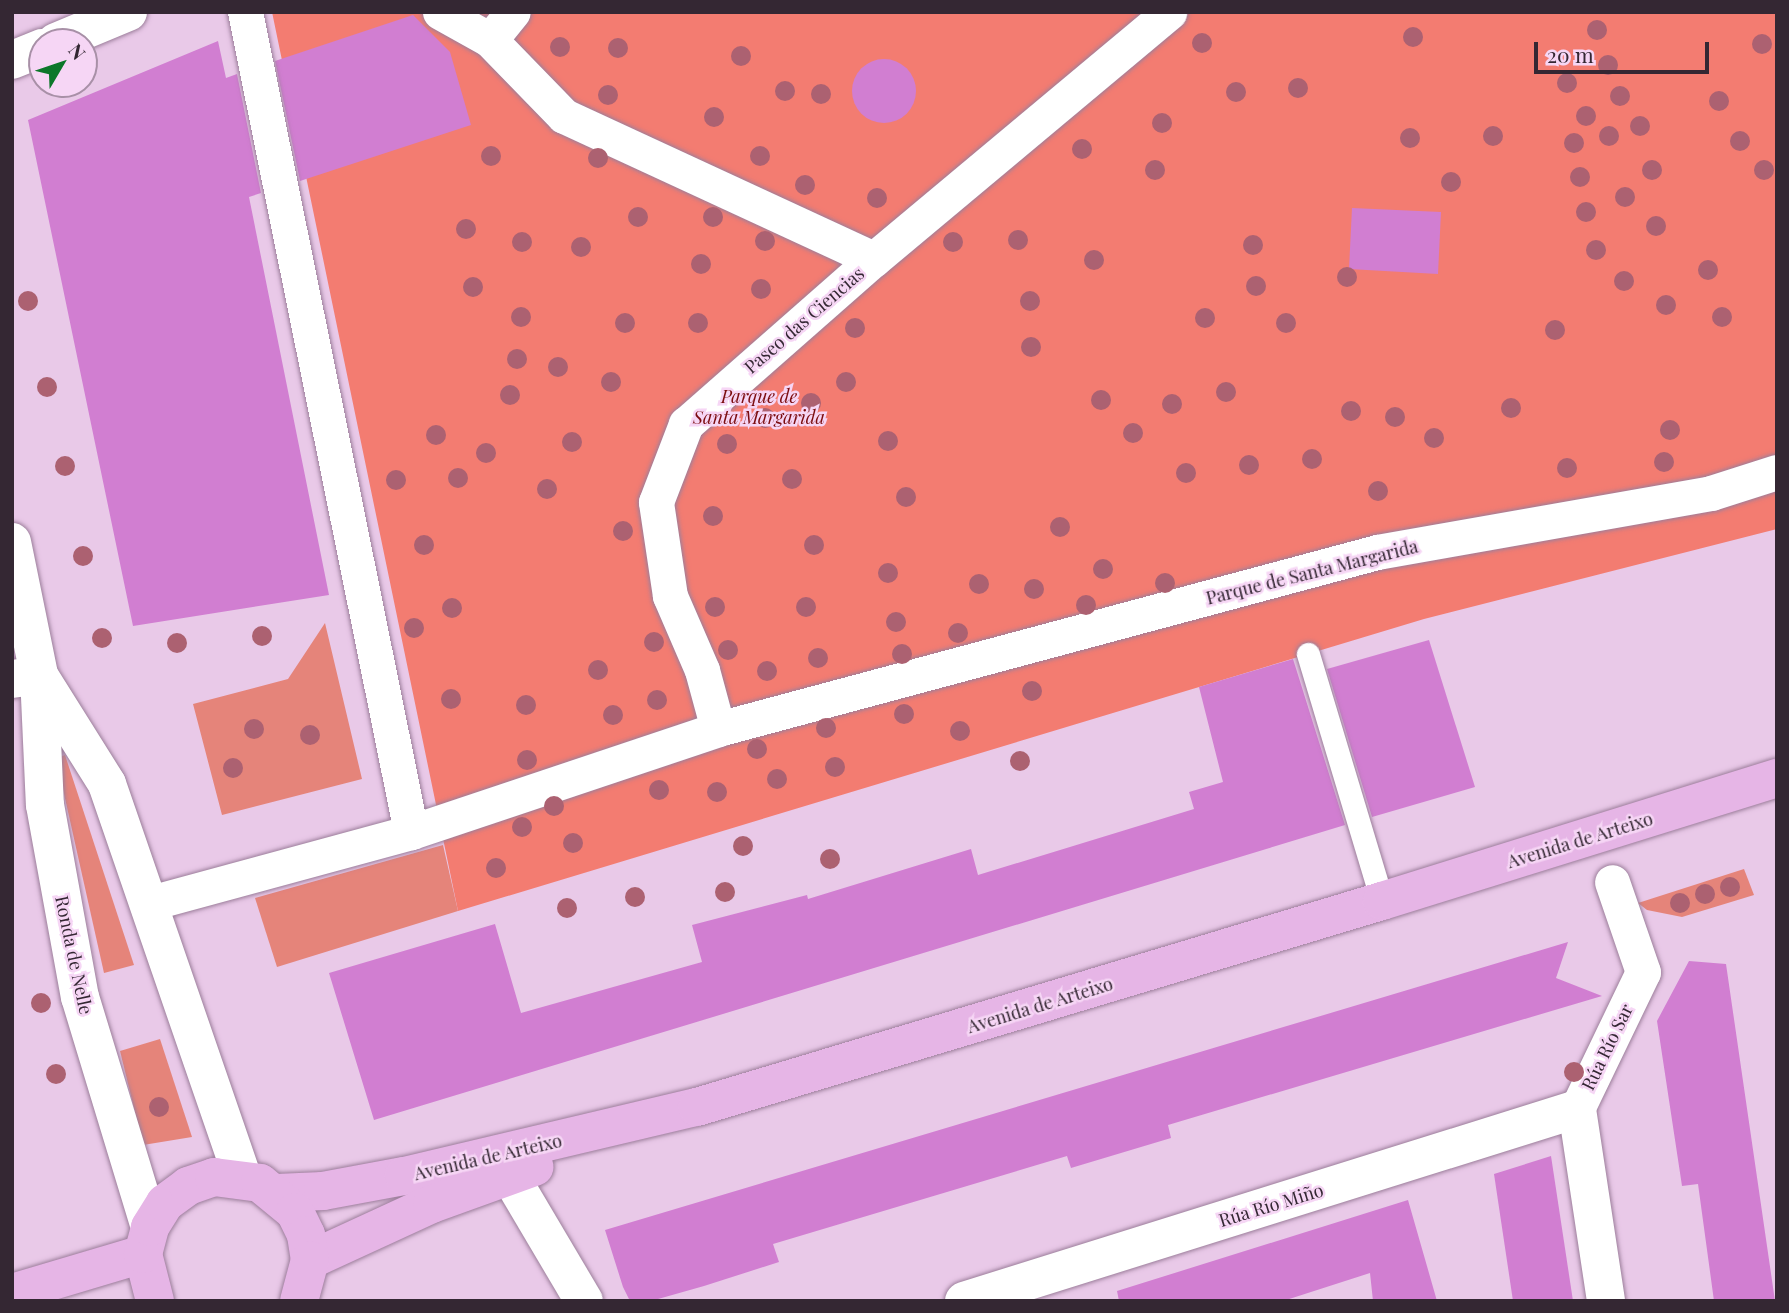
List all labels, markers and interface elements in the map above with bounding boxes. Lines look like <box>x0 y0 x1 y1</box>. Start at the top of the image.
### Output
north arrow <box>28 28 98 98</box>
scale bar <box>1537 28 1712 72</box>
text: N <box>63 38 92 65</box>
text: 20 m <box>1547 40 1594 68</box>
street label: Paseo das Ciencias <box>740 262 868 378</box>
park label: Parque de Santa Margarida <box>693 386 825 428</box>
street label: Parque de Santa Margarida <box>1204 535 1420 609</box>
street label: Avenida de Arteixo <box>1504 807 1656 873</box>
street label: Ronda de Nelle <box>51 894 97 1016</box>
street label: Avenida de Arteixo <box>964 972 1116 1038</box>
street label: Rúa Río Sar <box>1577 1000 1637 1094</box>
street label: Avenida de Arteixo <box>411 1129 565 1185</box>
street label: Rúa Río Miño <box>1216 1179 1326 1231</box>

